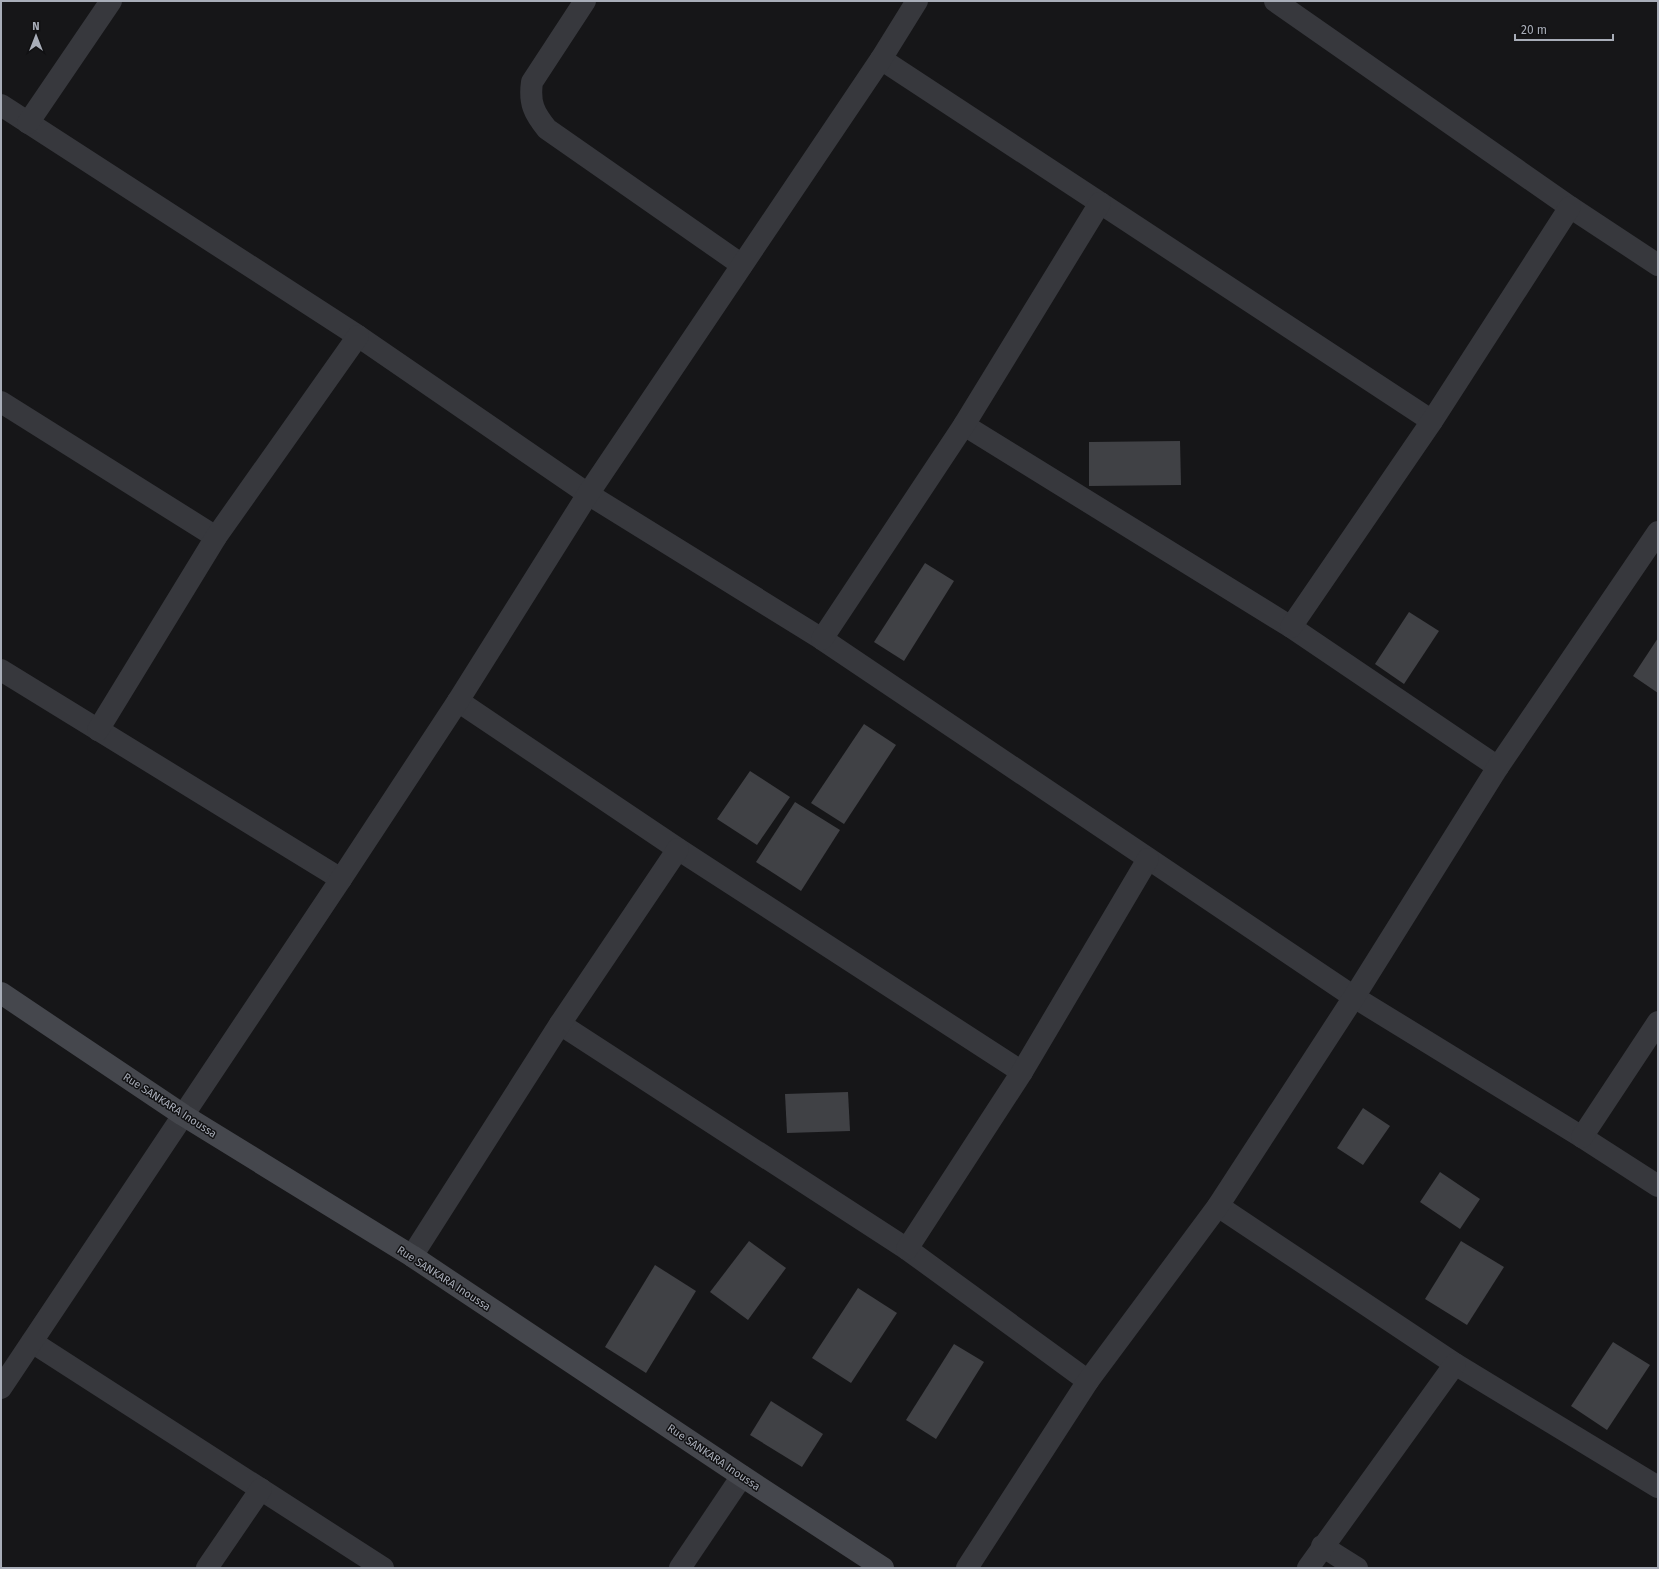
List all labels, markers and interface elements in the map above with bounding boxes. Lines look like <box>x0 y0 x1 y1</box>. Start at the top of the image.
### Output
north arrow <box>16 16 56 56</box>
scale bar <box>1515 16 1613 42</box>
text: N <box>32 20 40 33</box>
text: 20 m <box>1521 23 1547 37</box>
street label: Rue SANKARA Inoussa <box>121 1070 219 1141</box>
street label: Rue SANKARA Inoussa <box>395 1243 493 1314</box>
street label: Rue SANKARA Inoussa <box>665 1422 763 1493</box>

